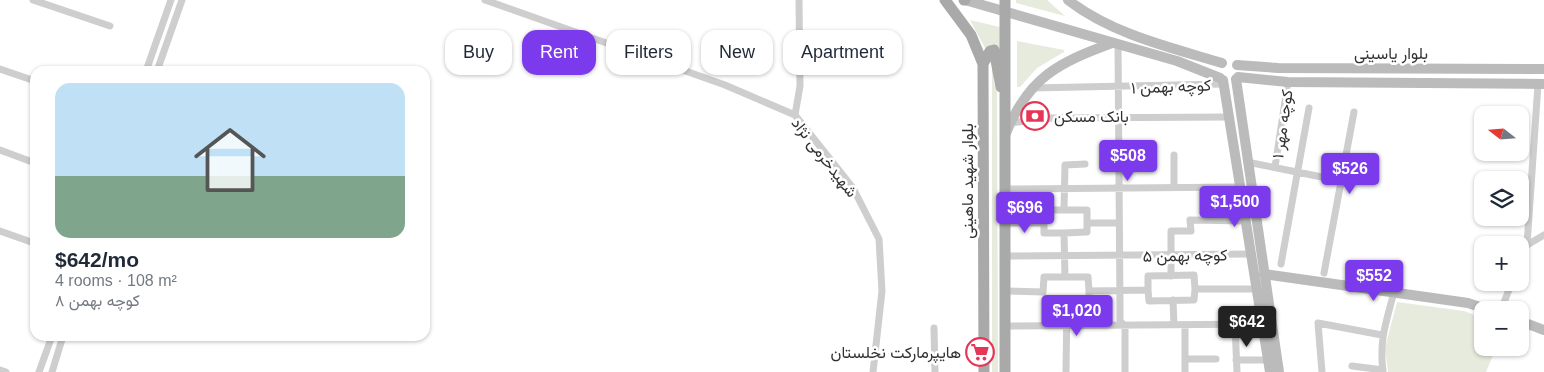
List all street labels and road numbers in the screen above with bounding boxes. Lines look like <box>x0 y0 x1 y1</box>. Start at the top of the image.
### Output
street label: بلوار یاسینی <box>1354 45 1428 64</box>
street label: کوچه بهمن ۱ <box>1131 77 1211 99</box>
street label: کوچه مهر ۱ <box>1269 89 1299 160</box>
street label: شهیدخرمی نژاد <box>787 114 861 201</box>
street label: بلوار شهید ماهینی <box>959 123 978 239</box>
street label: کوچه بهمن ۵ <box>1142 246 1228 268</box>

